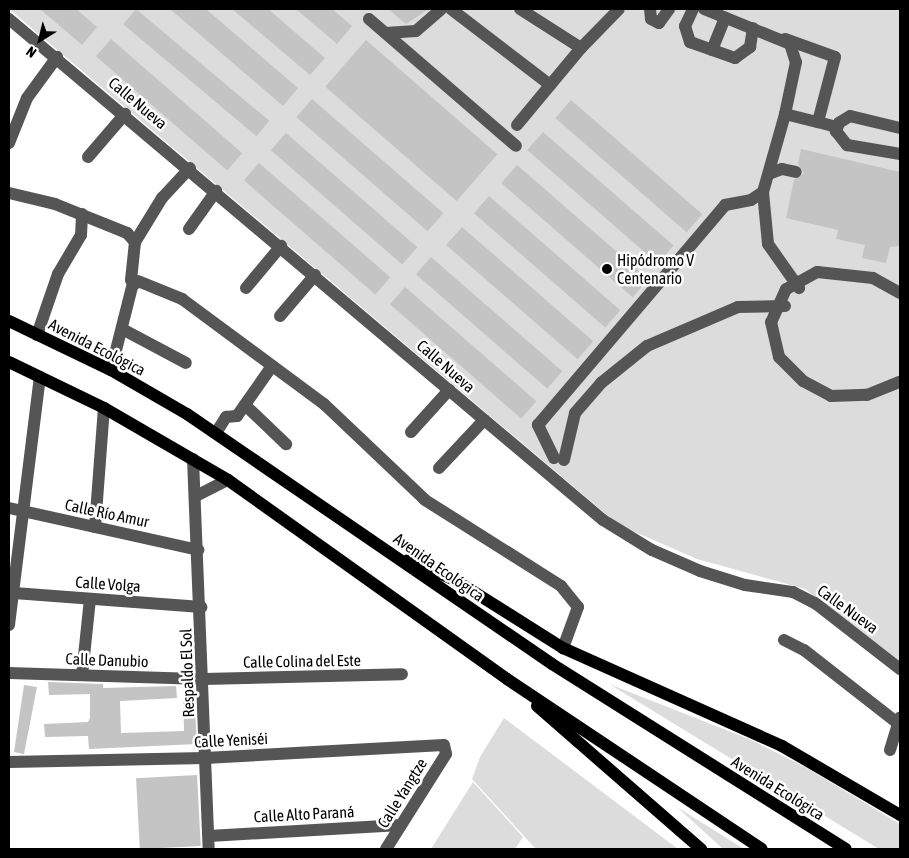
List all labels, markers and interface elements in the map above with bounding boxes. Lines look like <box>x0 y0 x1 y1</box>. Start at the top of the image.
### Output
north arrow <box>15 15 65 65</box>
text: N <box>23 43 39 61</box>
street label: Calle Nueva <box>105 73 171 133</box>
place label: Hipódromo V Centenario <box>617 250 694 288</box>
marker: Hipódromo V Centenario <box>601 263 613 275</box>
street label: Avenida Ecológica <box>45 314 149 380</box>
street label: Calle Nueva <box>413 336 479 396</box>
street label: Calle Río Amur <box>63 495 151 531</box>
street label: Avenida Ecológica <box>390 529 488 605</box>
street label: Calle Volga <box>75 572 141 596</box>
street label: Calle Nueva <box>814 580 882 638</box>
street label: Respaldo El Sol <box>176 628 198 718</box>
street label: Calle Danubio <box>65 649 149 671</box>
street label: Calle Colina del Este <box>243 650 361 672</box>
street label: Calle Yeniséi <box>194 728 268 752</box>
street label: Avenida Ecológica <box>728 752 828 824</box>
street label: Calle Yangtze <box>373 755 431 831</box>
street label: Calle Alto Paraná <box>253 802 355 826</box>

